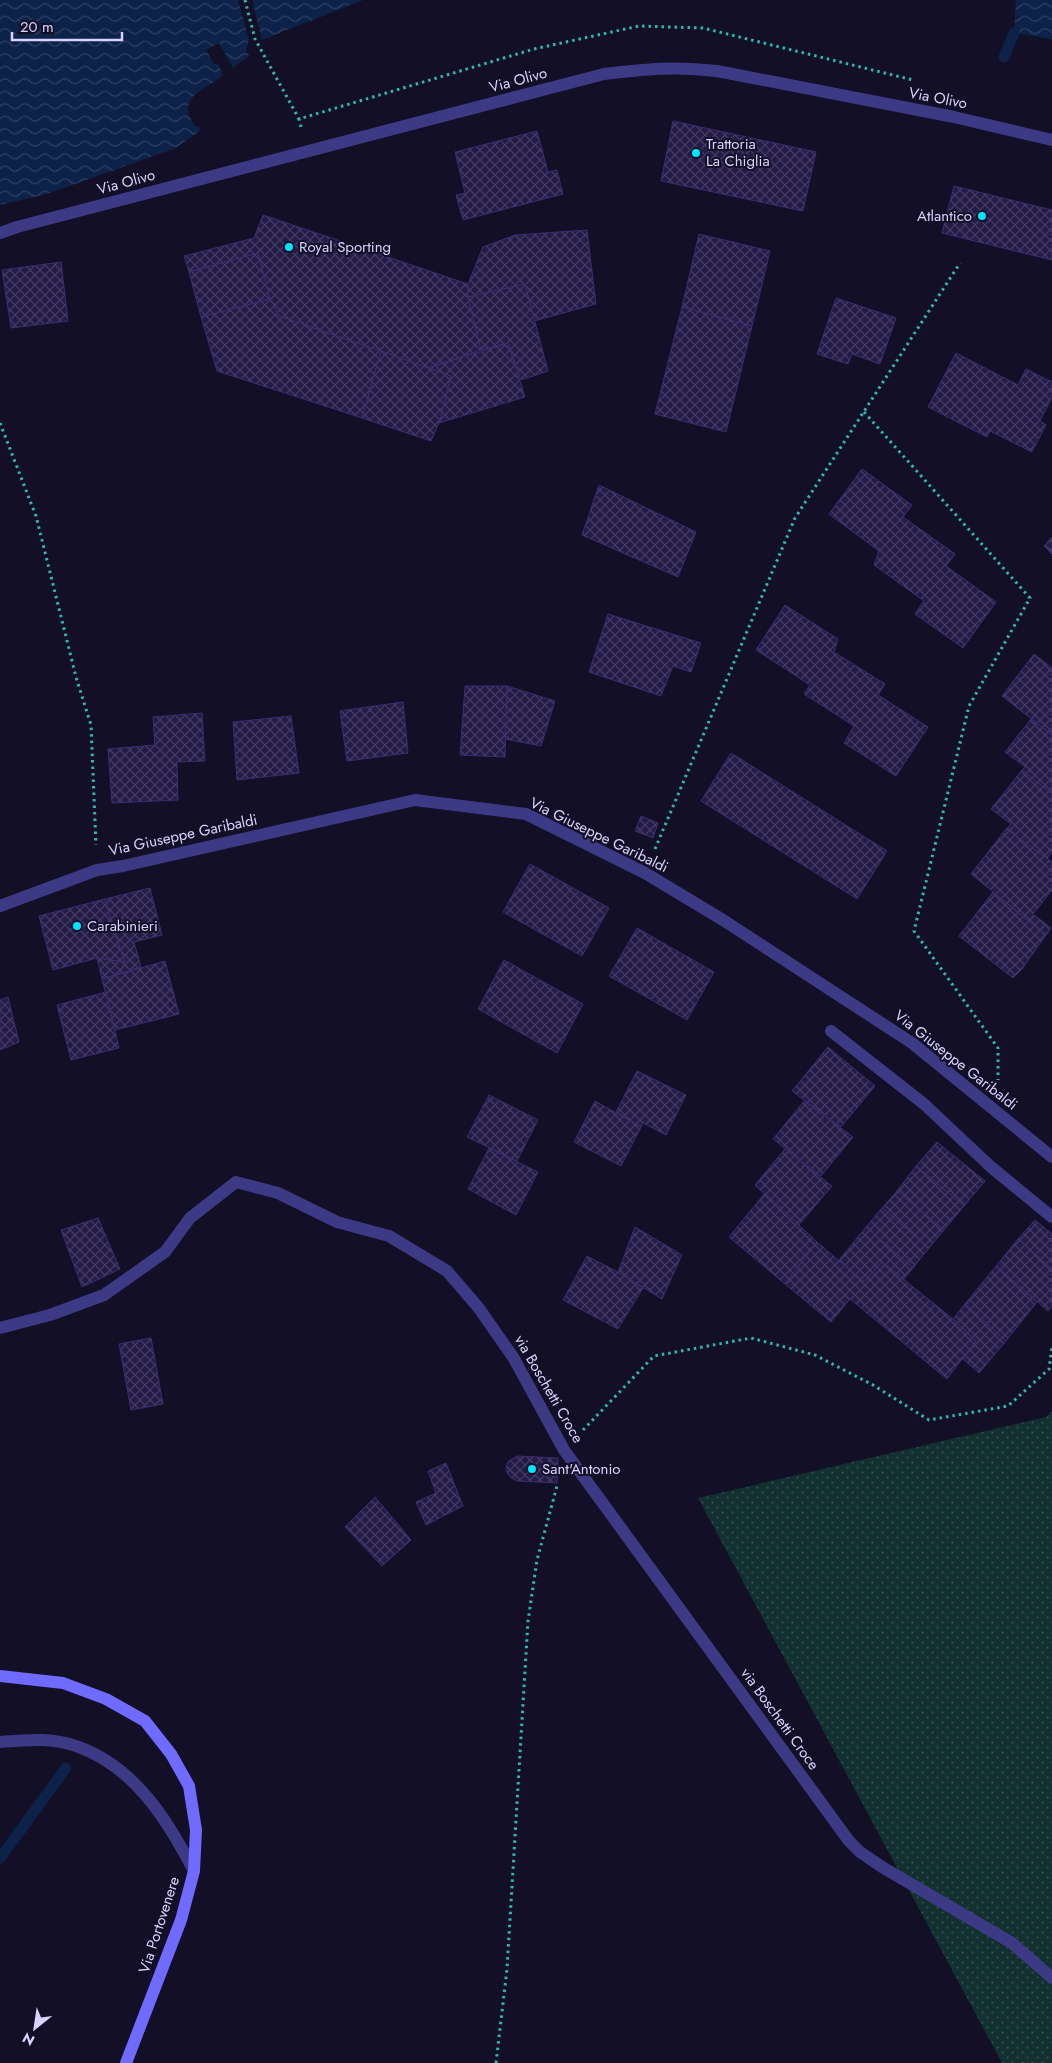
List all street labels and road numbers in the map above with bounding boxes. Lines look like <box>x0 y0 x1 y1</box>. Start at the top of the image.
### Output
street label: Via Olivo <box>487 62 549 98</box>
street label: Via Olivo <box>907 82 969 114</box>
street label: Via Olivo <box>95 164 157 200</box>
street label: Via Giuseppe Garibaldi <box>526 792 672 878</box>
street label: Via Giuseppe Garibaldi <box>107 808 259 862</box>
street label: Via Giuseppe Garibaldi <box>890 1005 1022 1115</box>
street label: via Boschetti Croce <box>509 1331 589 1447</box>
street label: via Boschetti Croce <box>735 1663 825 1775</box>
street label: Via Portovenere <box>133 1874 185 1976</box>

